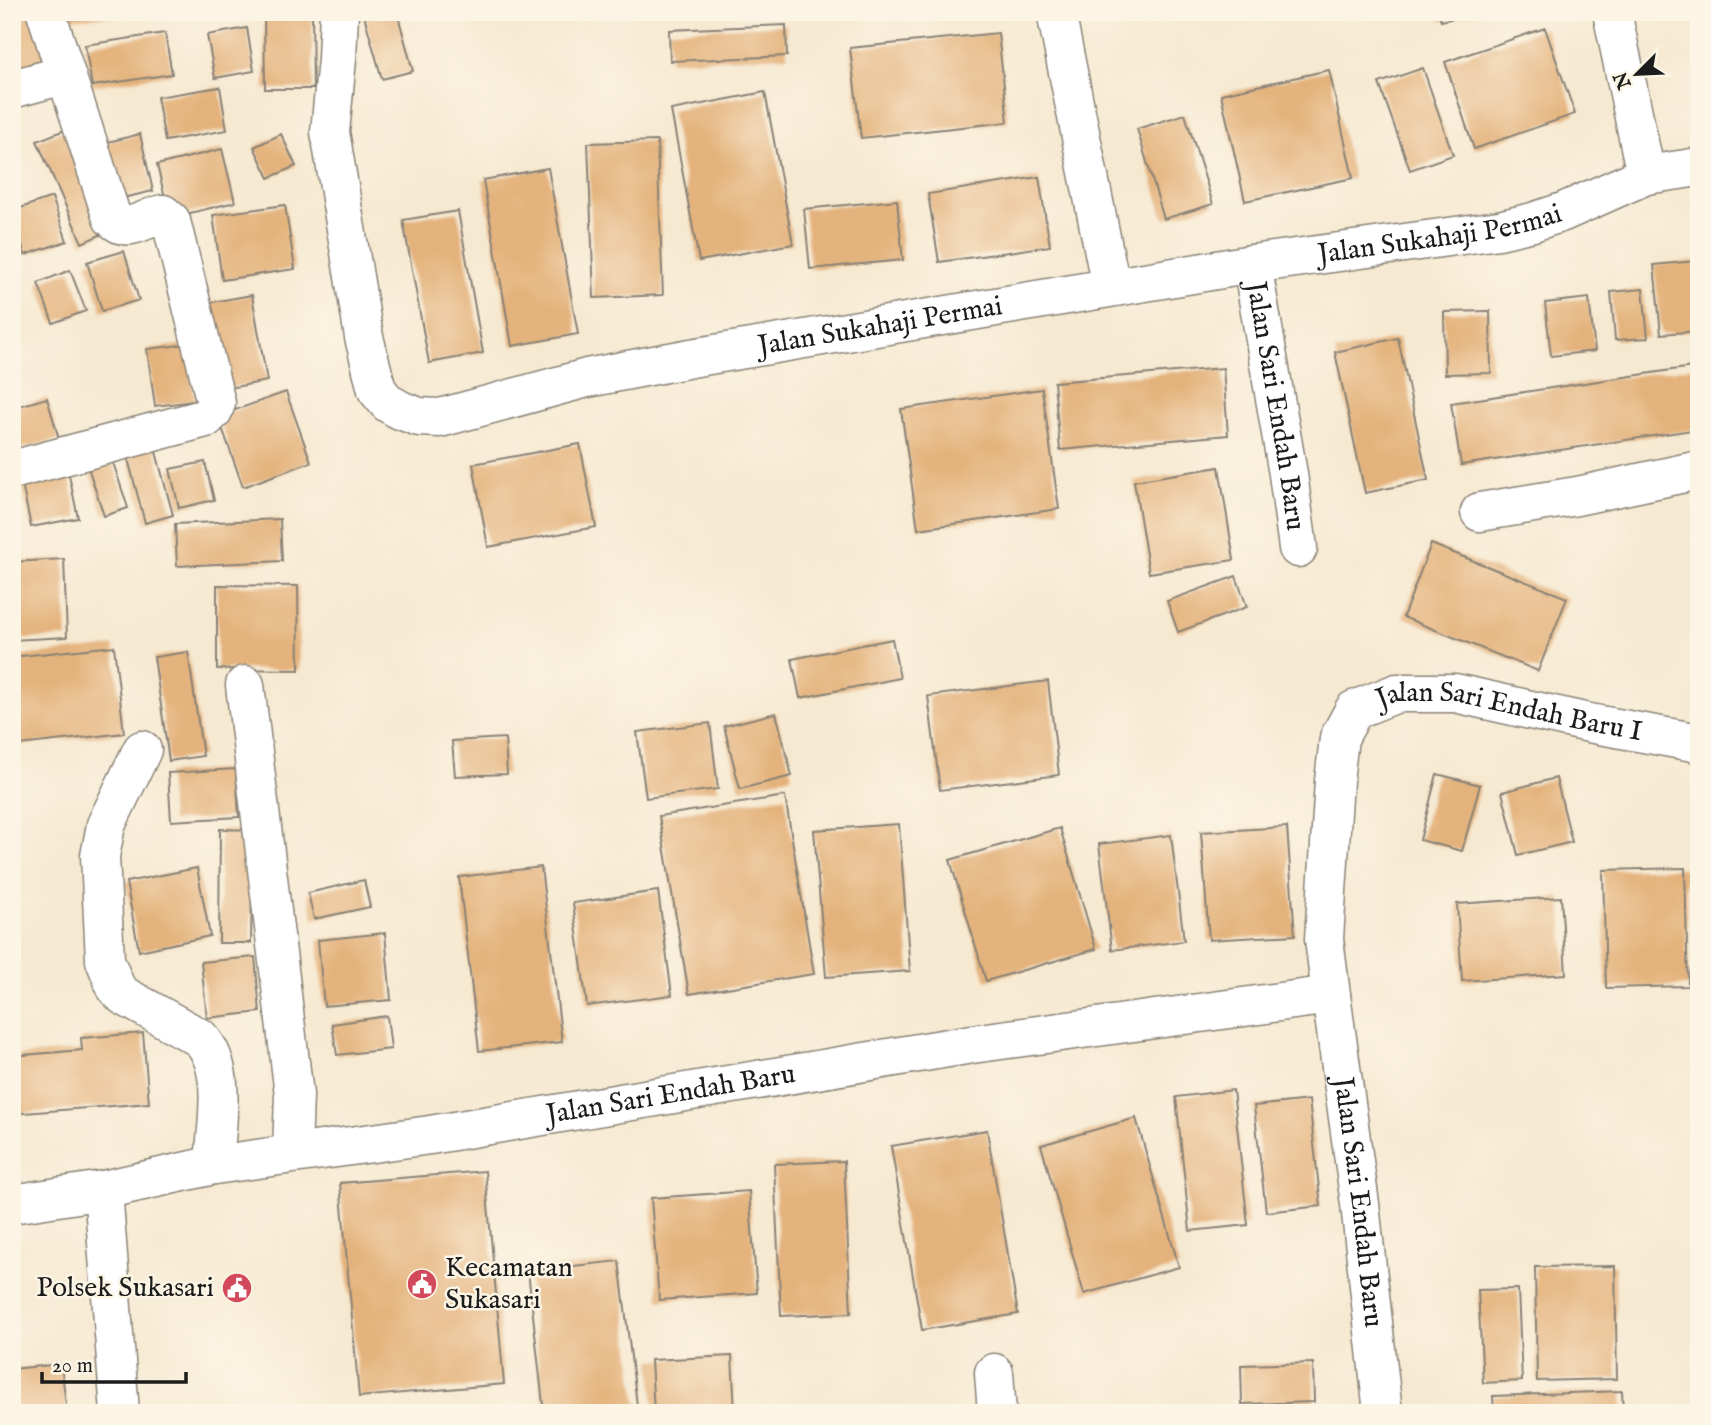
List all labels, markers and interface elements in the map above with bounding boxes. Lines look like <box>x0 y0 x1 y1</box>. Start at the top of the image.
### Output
north arrow <box>1602 38 1672 108</box>
text: N <box>1609 67 1638 93</box>
street label: Jalan Sukahaji Permai <box>1312 196 1566 273</box>
street label: Jalan Sari Endah Baru <box>1237 276 1313 533</box>
street label: Jalan Sukahaji Permai <box>752 289 1005 364</box>
street label: Jalan Sari Endah Baru I <box>1368 676 1645 750</box>
street label: Jalan Sari Endah Baru <box>541 1056 798 1133</box>
street label: Jalan Sari Endah Baru <box>1325 1072 1391 1329</box>
place label: Kecamatan Sukasari <box>445 1251 573 1318</box>
public building icon: Kecamatan Sukasari <box>405 1267 439 1301</box>
place label: Polsek Sukasari <box>36 1271 214 1306</box>
public building icon: Polsek Sukasari <box>220 1271 254 1305</box>
scale bar <box>42 1341 186 1385</box>
text: 20 m <box>52 1353 93 1380</box>

